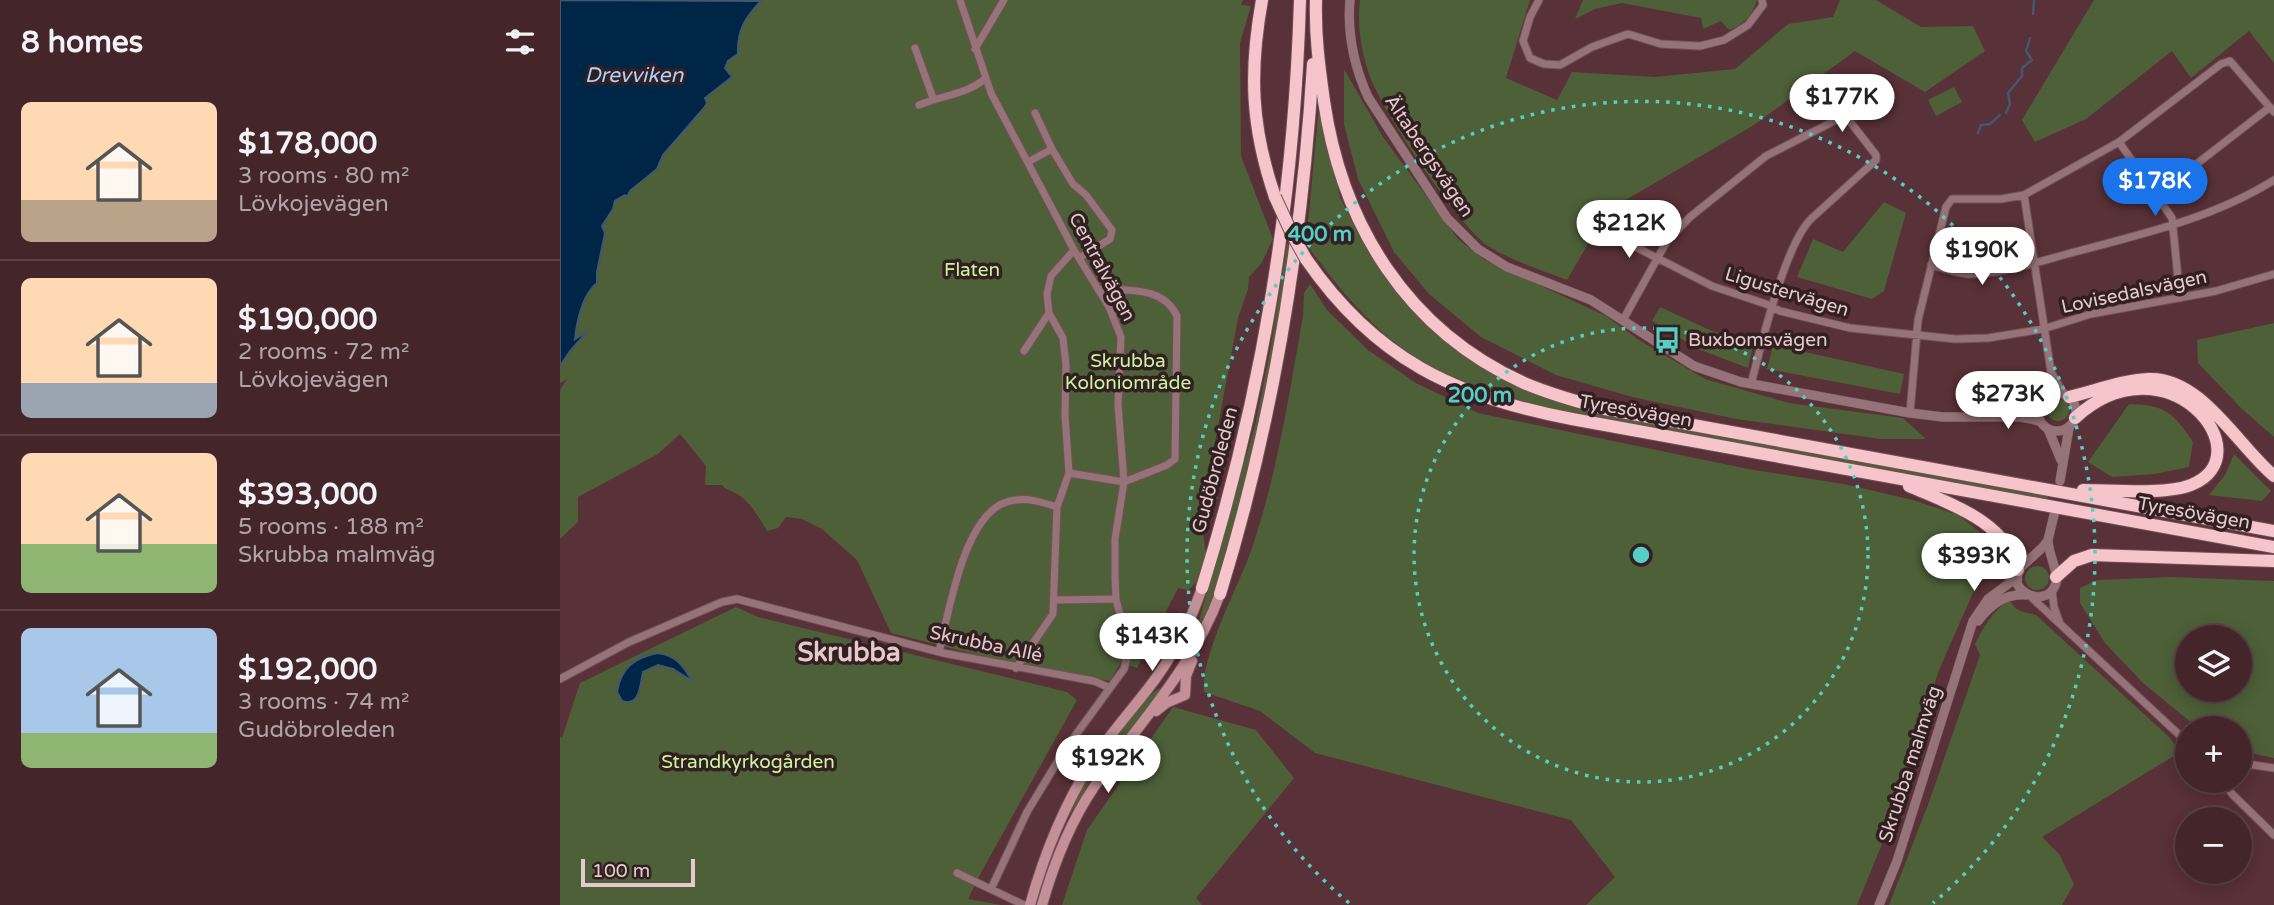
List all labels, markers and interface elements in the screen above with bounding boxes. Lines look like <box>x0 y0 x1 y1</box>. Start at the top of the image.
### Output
icon: filters <box>501 23 539 61</box>
text: 8 homes <box>21 24 143 61</box>
water label: Drevviken <box>585 63 684 88</box>
pin: $177K <box>1793 74 1891 134</box>
text: $177K <box>1806 83 1878 111</box>
street label: Ältabergsvägen <box>1380 91 1478 221</box>
text: $178,000 <box>238 125 377 162</box>
icon: home <box>77 130 161 214</box>
pin: $178K <box>2106 158 2204 218</box>
text: 3 rooms · 80 m² <box>238 162 409 190</box>
text: $178K <box>2119 167 2191 195</box>
text: Lövkojevägen <box>238 190 389 218</box>
pin: $212K <box>1580 201 1678 260</box>
street label: Centralvägen <box>1064 209 1140 325</box>
text: $212K <box>1593 209 1665 237</box>
text: 400 m <box>1288 222 1352 247</box>
pin: $190K <box>1933 228 2031 287</box>
text: $190K <box>1946 236 2018 264</box>
park label: Flaten <box>944 259 1000 281</box>
street label: Ligustervägen <box>1722 263 1852 321</box>
street label: Lovisedalsvägen <box>2059 266 2209 318</box>
text: $190,000 <box>238 301 377 338</box>
icon: home <box>77 306 161 390</box>
bus stop icon: Buxbomsvägen <box>1652 325 1682 355</box>
place label: Buxbomsvägen <box>1688 329 1828 351</box>
text: 2 rooms · 72 m² <box>238 338 409 366</box>
park label: Skrubba Koloniområde <box>1065 350 1191 394</box>
text: Lövkojevägen <box>238 366 389 394</box>
pin: $273K <box>1959 372 2057 431</box>
text: $273K <box>1972 380 2044 408</box>
text: 200 m <box>1448 383 1512 408</box>
street label: Tyresövägen <box>1578 390 1694 432</box>
street label: Gudöbroleden <box>1188 404 1242 536</box>
text: $393,000 <box>238 476 377 513</box>
icon: home <box>77 481 161 565</box>
street label: Tyresövägen <box>2136 492 2252 534</box>
text: 5 rooms · 188 m² <box>238 513 424 541</box>
pin: $393K <box>1925 534 2023 593</box>
text: Skrubba malmväg <box>238 541 435 569</box>
text: $393K <box>1938 542 2010 570</box>
centre of rings <box>1629 543 1653 567</box>
pin: $143K <box>1103 614 1201 673</box>
street label: Skrubba Allé <box>928 621 1044 667</box>
text: $143K <box>1116 622 1188 650</box>
map controls <box>2175 625 2252 884</box>
button: layers <box>2175 625 2252 702</box>
district label: Skrubba <box>797 637 901 668</box>
text: $192,000 <box>238 651 377 688</box>
icon: home <box>77 656 161 740</box>
street label: Skrubba malmväg <box>1874 683 1946 845</box>
text: 3 rooms · 74 m² <box>238 688 409 716</box>
text: Gudöbroleden <box>238 716 395 744</box>
button: + <box>2175 716 2252 793</box>
pin: $192K <box>1059 736 1157 795</box>
text: $192K <box>1072 744 1144 772</box>
park label: Strandkyrkogården <box>661 751 835 773</box>
button: − <box>2175 807 2252 884</box>
scale bar <box>581 856 695 888</box>
text: 100 m <box>592 860 650 882</box>

